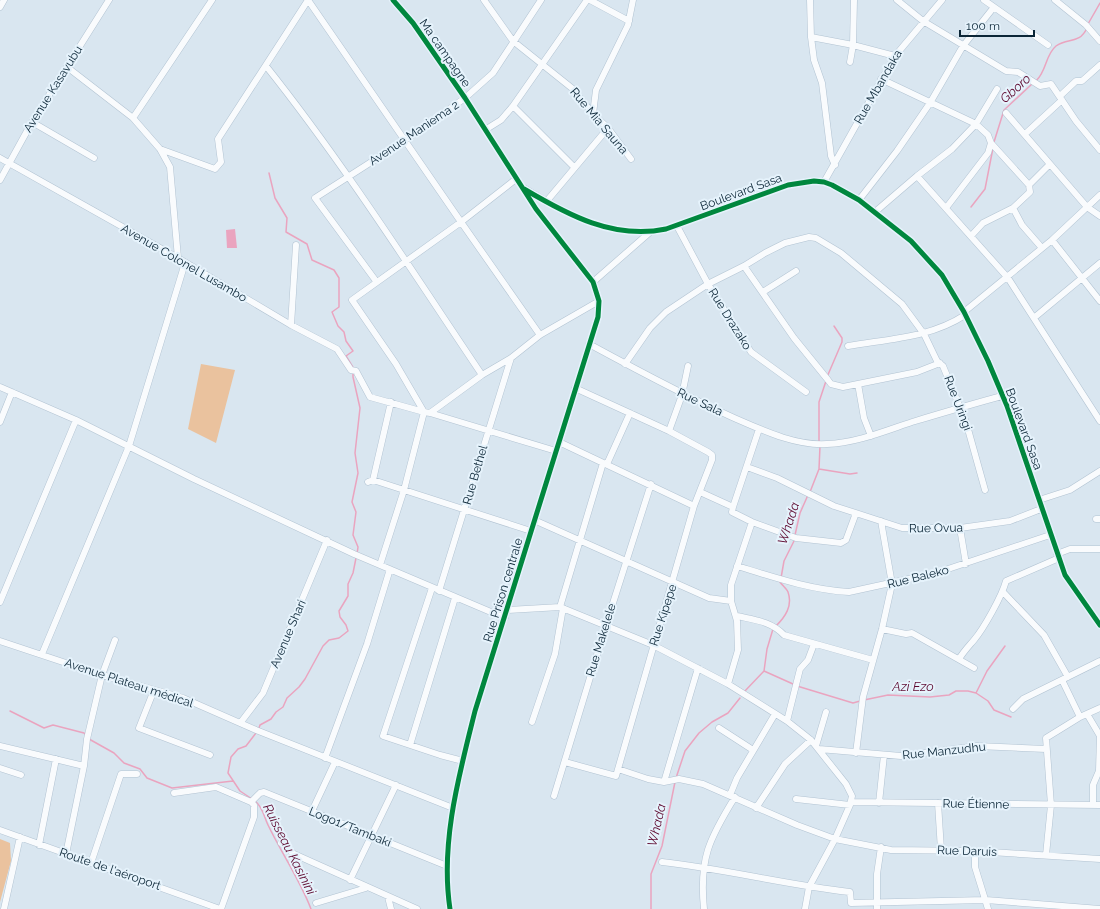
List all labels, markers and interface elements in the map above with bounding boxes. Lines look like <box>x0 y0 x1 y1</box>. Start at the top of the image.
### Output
scale bar <box>960 12 1034 38</box>
street label: Ma campagne <box>416 16 474 90</box>
text: 100 m <box>966 19 1000 33</box>
street label: Avenue Kasavubu <box>21 43 85 135</box>
street label: Rue Mbandaka <box>851 47 905 127</box>
water label: Gboro <box>997 71 1034 106</box>
street label: Rue Mia Sauna <box>567 85 631 157</box>
street label: Avenue Maniema 2 <box>366 98 462 168</box>
street label: Boulevard Sasa <box>698 171 784 213</box>
street label: Avenue Colonel Lusambo <box>119 221 249 305</box>
street label: Rue Drazako <box>706 286 754 352</box>
street label: Rue Uringi <box>941 373 975 433</box>
street label: Rue Sala <box>675 385 725 419</box>
street label: Boulevard Sasa <box>1003 386 1045 472</box>
street label: Rue Bethel <box>460 443 490 506</box>
water label: Whada <box>775 500 802 546</box>
street label: Rue Ovua <box>909 521 963 535</box>
street label: Rue Prison centrale <box>481 536 525 644</box>
street label: Rue Baleko <box>886 563 950 591</box>
street label: Rue Kipepe <box>646 582 680 648</box>
street label: Avenue Shari <box>267 598 309 670</box>
street label: Rue Makelele <box>583 602 619 678</box>
street label: Avenue Plateau médical <box>63 656 196 711</box>
water label: Azi Ezo <box>891 679 934 694</box>
street label: Rue Manzudhu <box>902 740 986 762</box>
street label: Rue Étienne <box>942 796 1010 812</box>
water label: Ruisseau Kasinini <box>260 801 319 898</box>
water label: Whada <box>644 802 669 848</box>
street label: Logo1/Tambaki <box>307 804 393 850</box>
street label: Rue Daruis <box>937 843 997 859</box>
street label: Route de l'aéroport <box>57 845 163 893</box>

